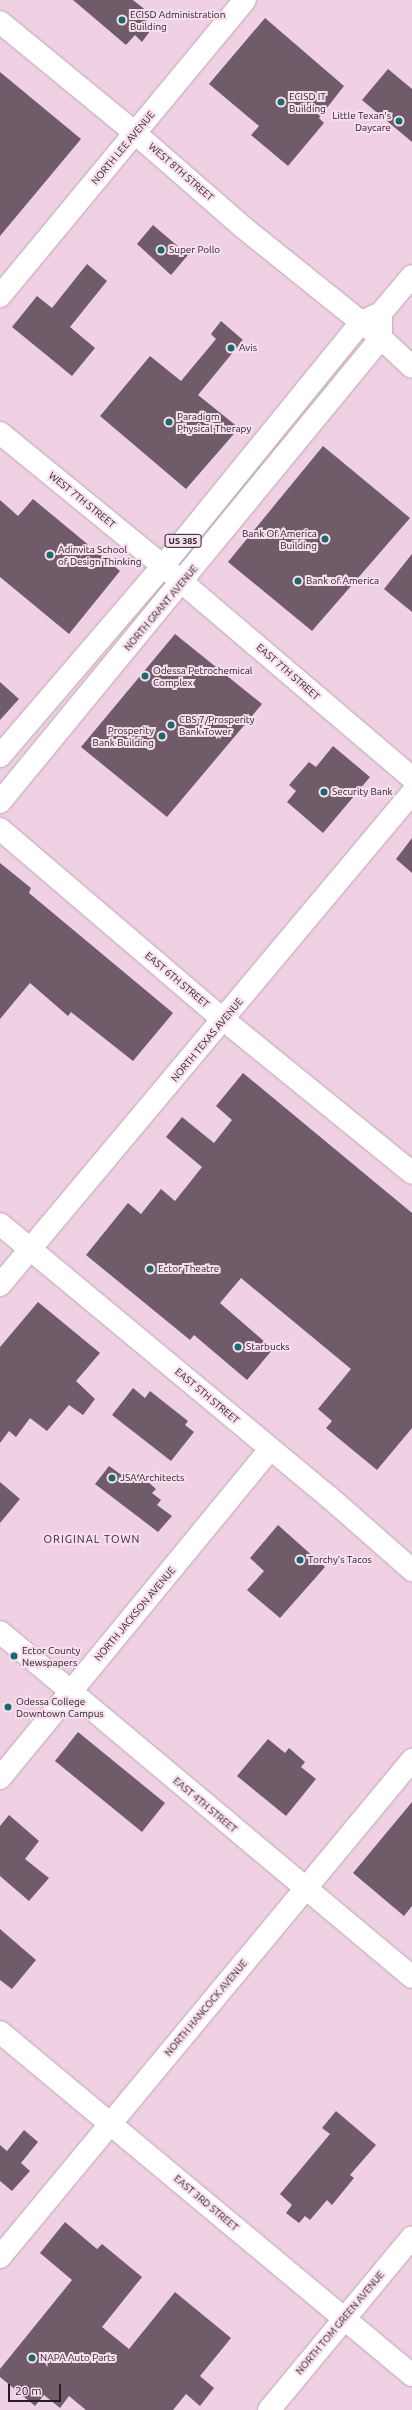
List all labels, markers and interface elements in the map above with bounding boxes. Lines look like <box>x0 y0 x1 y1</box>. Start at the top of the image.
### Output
place label: ECISD Administration Building <box>130 8 225 32</box>
marker: ECISD Administration Building <box>117 15 127 25</box>
place label: ECISD IT Building <box>289 90 326 114</box>
marker: ECISD IT Building <box>276 97 286 107</box>
street label: NORTH LEE AVENUE <box>89 109 157 187</box>
place label: Little Texan's Daycare <box>332 109 391 132</box>
marker: Little Texan's Daycare <box>394 116 404 126</box>
street label: WEST 8TH STREET <box>146 141 216 203</box>
place label: Super Pollo <box>169 244 220 256</box>
marker: Super Pollo <box>156 245 166 255</box>
place label: Avis <box>239 342 257 354</box>
marker: Avis <box>226 343 236 353</box>
place label: Paradigm Physical Therapy <box>177 410 251 434</box>
marker: Paradigm Physical Therapy <box>164 417 174 427</box>
street label: WEST 7TH STREET <box>46 469 118 531</box>
place label: Bank Of America Building <box>242 527 317 550</box>
road number: US 385 <box>164 534 202 548</box>
marker: Bank Of America Building <box>320 534 330 544</box>
place label: Adinvita School of Design Thinking <box>58 543 141 566</box>
marker: Adinvita School of Design Thinking <box>45 550 55 560</box>
street label: NORTH GRANT AVENUE <box>122 563 200 653</box>
place label: Bank of America <box>306 575 379 587</box>
marker: Bank of America <box>293 576 303 586</box>
street label: EAST 7TH STREET <box>254 641 322 703</box>
place label: Odessa Petrochemical Complex <box>153 664 252 688</box>
marker: Odessa Petrochemical Complex <box>140 671 150 681</box>
place label: CBS 7/Prosperity Bank Tower <box>179 713 255 736</box>
marker: CBS 7/Prosperity Bank Tower <box>166 720 176 730</box>
place label: Prosperity Bank Building <box>93 724 154 748</box>
marker: Prosperity Bank Building <box>157 731 167 741</box>
place label: Security Bank <box>332 786 393 798</box>
marker: Security Bank <box>319 787 329 797</box>
street label: EAST 6TH STREET <box>143 950 211 1010</box>
street label: NORTH TEXAS AVENUE <box>169 996 245 1084</box>
place label: Ector Theatre <box>158 1263 219 1275</box>
marker: Ector Theatre <box>145 1264 155 1274</box>
place label: Starbucks <box>246 1341 290 1353</box>
marker: Starbucks <box>233 1342 243 1352</box>
street label: EAST 5TH STREET <box>173 1366 241 1426</box>
place label: JSA Architects <box>120 1472 184 1484</box>
marker: JSA Architects <box>107 1473 117 1483</box>
district label: ORIGINAL TOWN <box>44 1532 140 1546</box>
place label: Torchy's Tacos <box>308 1554 372 1566</box>
marker: Torchy's Tacos <box>295 1555 305 1565</box>
street label: NORTH JACKSON AVENUE <box>92 1564 178 1664</box>
place label: Ector County Newspapers <box>22 1644 80 1668</box>
marker: Ector County Newspapers <box>9 1651 19 1661</box>
place label: Odessa College Downtown Campus <box>16 1695 104 1718</box>
marker: Odessa College Downtown Campus <box>3 1702 13 1712</box>
street label: EAST 4TH STREET <box>171 1775 239 1835</box>
street label: NORTH HANCOCK AVENUE <box>162 1957 250 2059</box>
street label: EAST 3RD STREET <box>171 2173 241 2233</box>
street label: NORTH TOM GREEN AVENUE <box>293 2269 387 2377</box>
place label: NAPA Auto Parts <box>40 2352 115 2364</box>
marker: NAPA Auto Parts <box>27 2353 37 2363</box>
scale bar <box>10 2376 63 2402</box>
text: 20 m <box>15 2384 42 2397</box>

